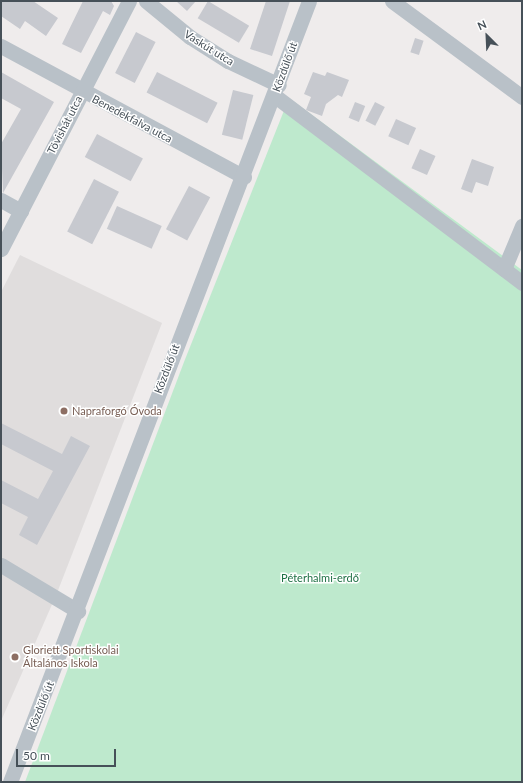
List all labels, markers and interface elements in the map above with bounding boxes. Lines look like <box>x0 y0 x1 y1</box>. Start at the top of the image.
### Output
north arrow <box>467 16 507 56</box>
text: N <box>475 17 488 32</box>
street label: Vaskút utca <box>182 28 236 68</box>
street label: Közdűlő út <box>270 40 300 94</box>
street label: Benedekfalva utca <box>90 92 174 146</box>
street label: Tövishát utca <box>45 94 85 156</box>
street label: Közdűlő út <box>152 342 182 396</box>
place label: Napraforgó Óvoda <box>72 404 162 418</box>
marker: Napraforgó Óvoda <box>59 406 69 416</box>
park label: Péterhalmi-erdő <box>281 571 359 585</box>
place label: Gloriett Sportiskolai Általános Iskola <box>23 644 119 670</box>
marker: Gloriett Sportiskolai Általános Iskola <box>10 652 20 662</box>
street label: Közdűlő út <box>25 679 57 733</box>
scale bar <box>18 741 118 767</box>
text: 50 m <box>23 748 50 763</box>

